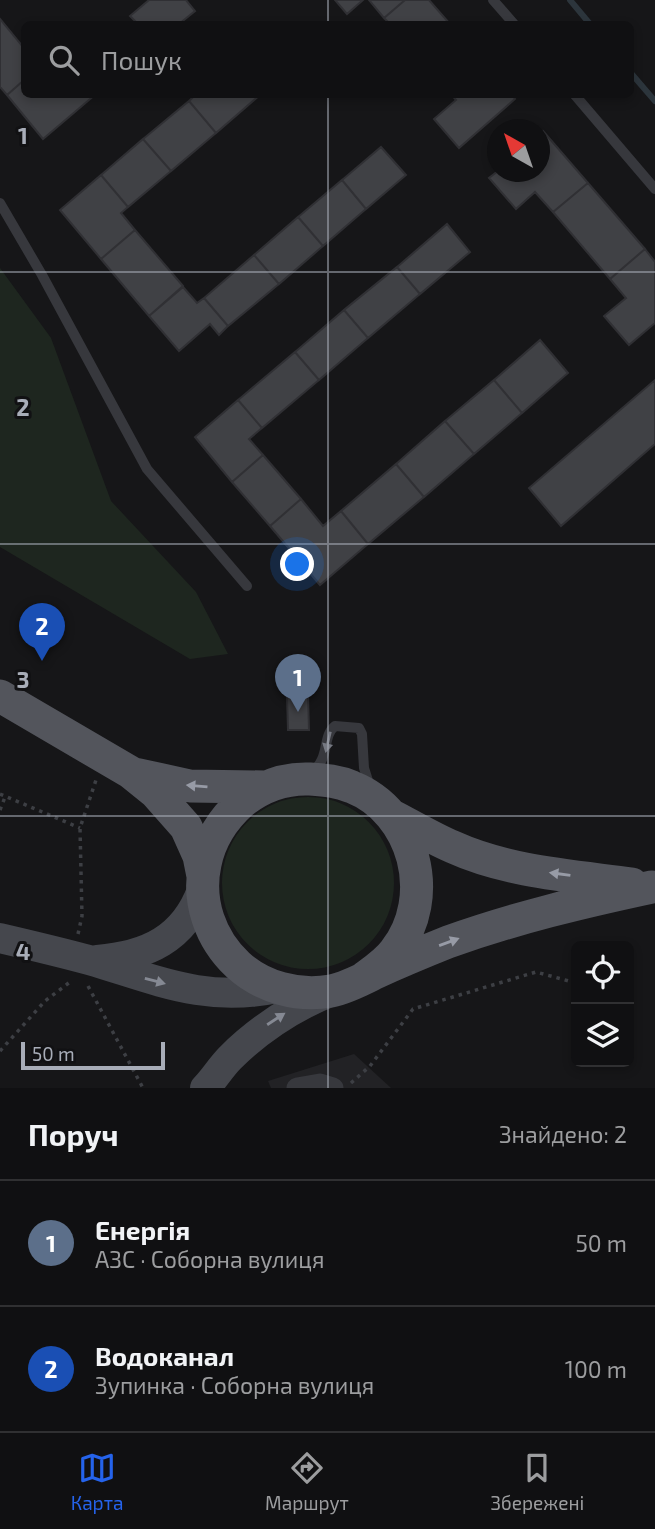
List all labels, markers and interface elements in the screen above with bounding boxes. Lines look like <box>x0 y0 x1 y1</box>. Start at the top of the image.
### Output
search box <box>21 21 634 98</box>
icon: search <box>45 41 83 79</box>
text: Пошук <box>101 44 182 75</box>
north arrow <box>487 119 550 182</box>
text: 1 <box>18 121 28 149</box>
text: 2 <box>16 393 30 421</box>
your location <box>280 547 314 581</box>
pin: 2 <box>19 603 65 661</box>
pin: 1 <box>275 654 321 712</box>
text: 3 <box>16 665 30 693</box>
one-way arrow <box>322 731 333 753</box>
one-way arrow <box>186 780 208 791</box>
one-way arrow <box>549 868 571 879</box>
one-way arrow <box>439 936 460 947</box>
text: 4 <box>16 937 30 965</box>
map controls <box>571 941 634 1067</box>
button: locate <box>571 941 634 1004</box>
one-way arrow <box>144 976 166 987</box>
button: layers <box>571 1004 634 1067</box>
one-way arrow <box>267 1013 286 1026</box>
scale bar <box>21 1039 164 1071</box>
text: 50 m <box>32 1042 75 1065</box>
text: Поруч <box>28 1116 118 1152</box>
text: Знайдено: 2 <box>499 1120 627 1148</box>
text: Енергія <box>95 1214 190 1245</box>
text: 1 <box>46 1229 56 1257</box>
text: 50 m <box>576 1229 627 1257</box>
text: АЗС · Соборна вулиця <box>95 1245 324 1273</box>
text: Водоканал <box>95 1340 234 1371</box>
text: 2 <box>44 1355 58 1383</box>
text: 100 m <box>565 1355 627 1383</box>
text: Зупинка · Соборна вулиця <box>95 1371 374 1399</box>
tab: Карта <box>71 1449 124 1514</box>
tab: Маршрут <box>265 1449 349 1514</box>
tab: Збережені <box>490 1449 584 1514</box>

